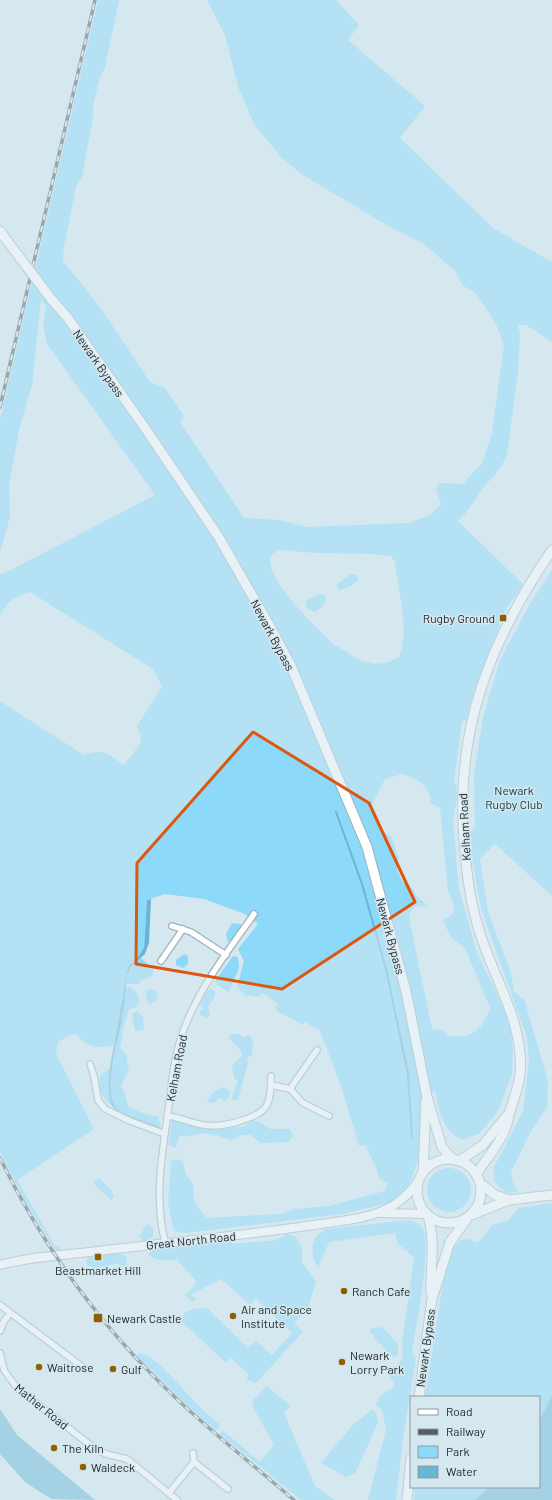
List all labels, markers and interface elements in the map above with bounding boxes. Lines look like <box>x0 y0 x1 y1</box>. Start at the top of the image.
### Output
street label: Newark Bypass <box>71 327 127 400</box>
street label: Newark Bypass <box>248 597 298 673</box>
place label: Rugby Ground <box>423 611 495 625</box>
marker: Rugby Ground <box>498 613 508 623</box>
park label: Newark Rugby Club <box>485 783 543 811</box>
street label: Kelham Road <box>455 793 473 861</box>
street label: Newark Bypass <box>374 896 408 976</box>
street label: Kelham Road <box>163 1033 189 1103</box>
street label: Great North Road <box>146 1228 236 1252</box>
marker: Beastmarket Hill <box>93 1252 103 1262</box>
place label: Beastmarket Hill <box>55 1263 141 1277</box>
place label: Ranch Cafe <box>352 1284 410 1298</box>
marker: Ranch Cafe <box>339 1286 349 1296</box>
place label: Air and Space Institute <box>241 1302 312 1330</box>
street label: Newark Bypass <box>413 1308 437 1388</box>
place label: Newark Castle <box>107 1311 181 1325</box>
marker: Air and Space Institute <box>228 1311 238 1321</box>
marker: Newark Castle <box>92 1312 104 1324</box>
place label: Newark Lorry Park <box>350 1348 404 1376</box>
marker: Newark Lorry Park <box>337 1357 347 1367</box>
place label: Waitrose <box>47 1360 94 1374</box>
marker: Waitrose <box>34 1362 44 1372</box>
place label: Gulf <box>121 1362 142 1376</box>
marker: Gulf <box>108 1364 118 1374</box>
street label: Mather Road <box>12 1380 72 1432</box>
legend <box>410 1396 540 1488</box>
text: Road <box>446 1404 473 1418</box>
text: Railway <box>446 1424 486 1438</box>
place label: The Kiln <box>62 1441 104 1455</box>
marker: The Kiln <box>49 1443 59 1453</box>
text: Park <box>446 1444 470 1458</box>
place label: Waldeck <box>91 1460 135 1474</box>
marker: Waldeck <box>78 1462 88 1472</box>
text: Water <box>446 1464 478 1478</box>

